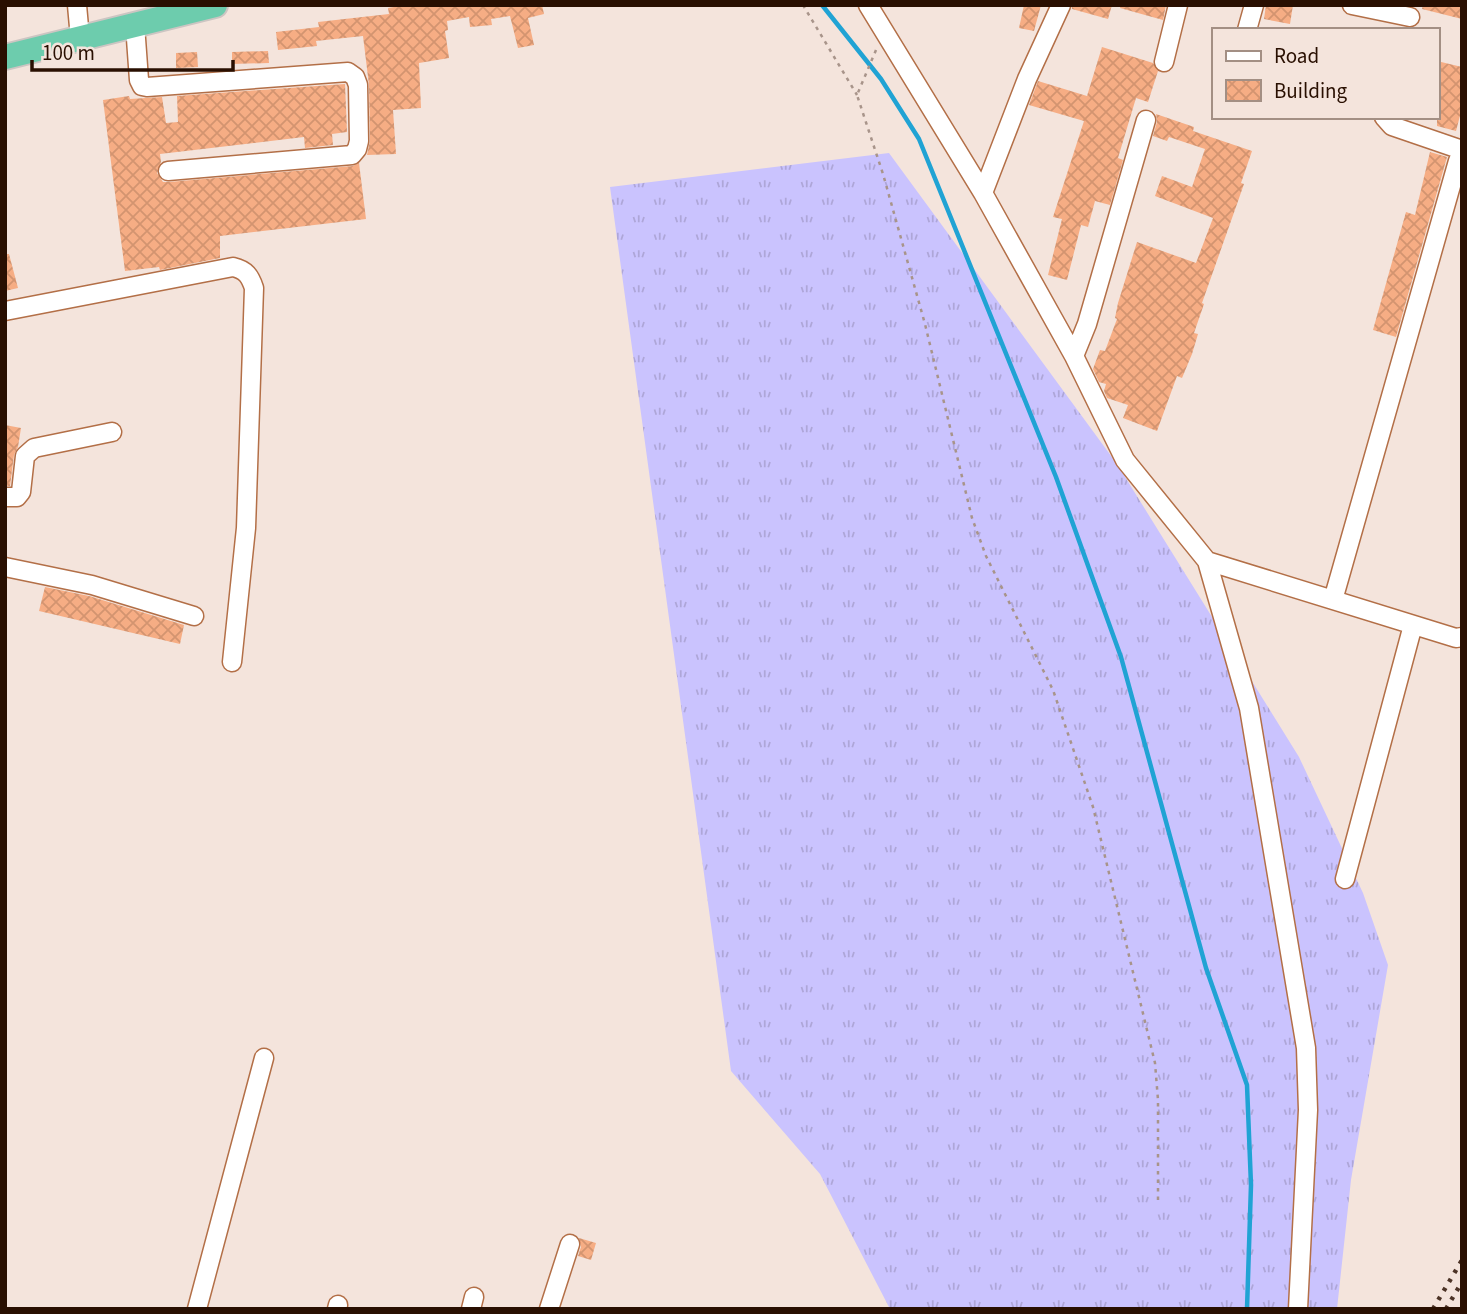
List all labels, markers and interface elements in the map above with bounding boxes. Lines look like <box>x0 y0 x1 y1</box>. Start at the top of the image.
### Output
scale bar <box>32 28 233 72</box>
legend <box>1212 28 1439 119</box>
text: 100 m <box>42 38 95 68</box>
text: Road <box>1274 41 1319 71</box>
text: Building <box>1274 76 1348 106</box>

